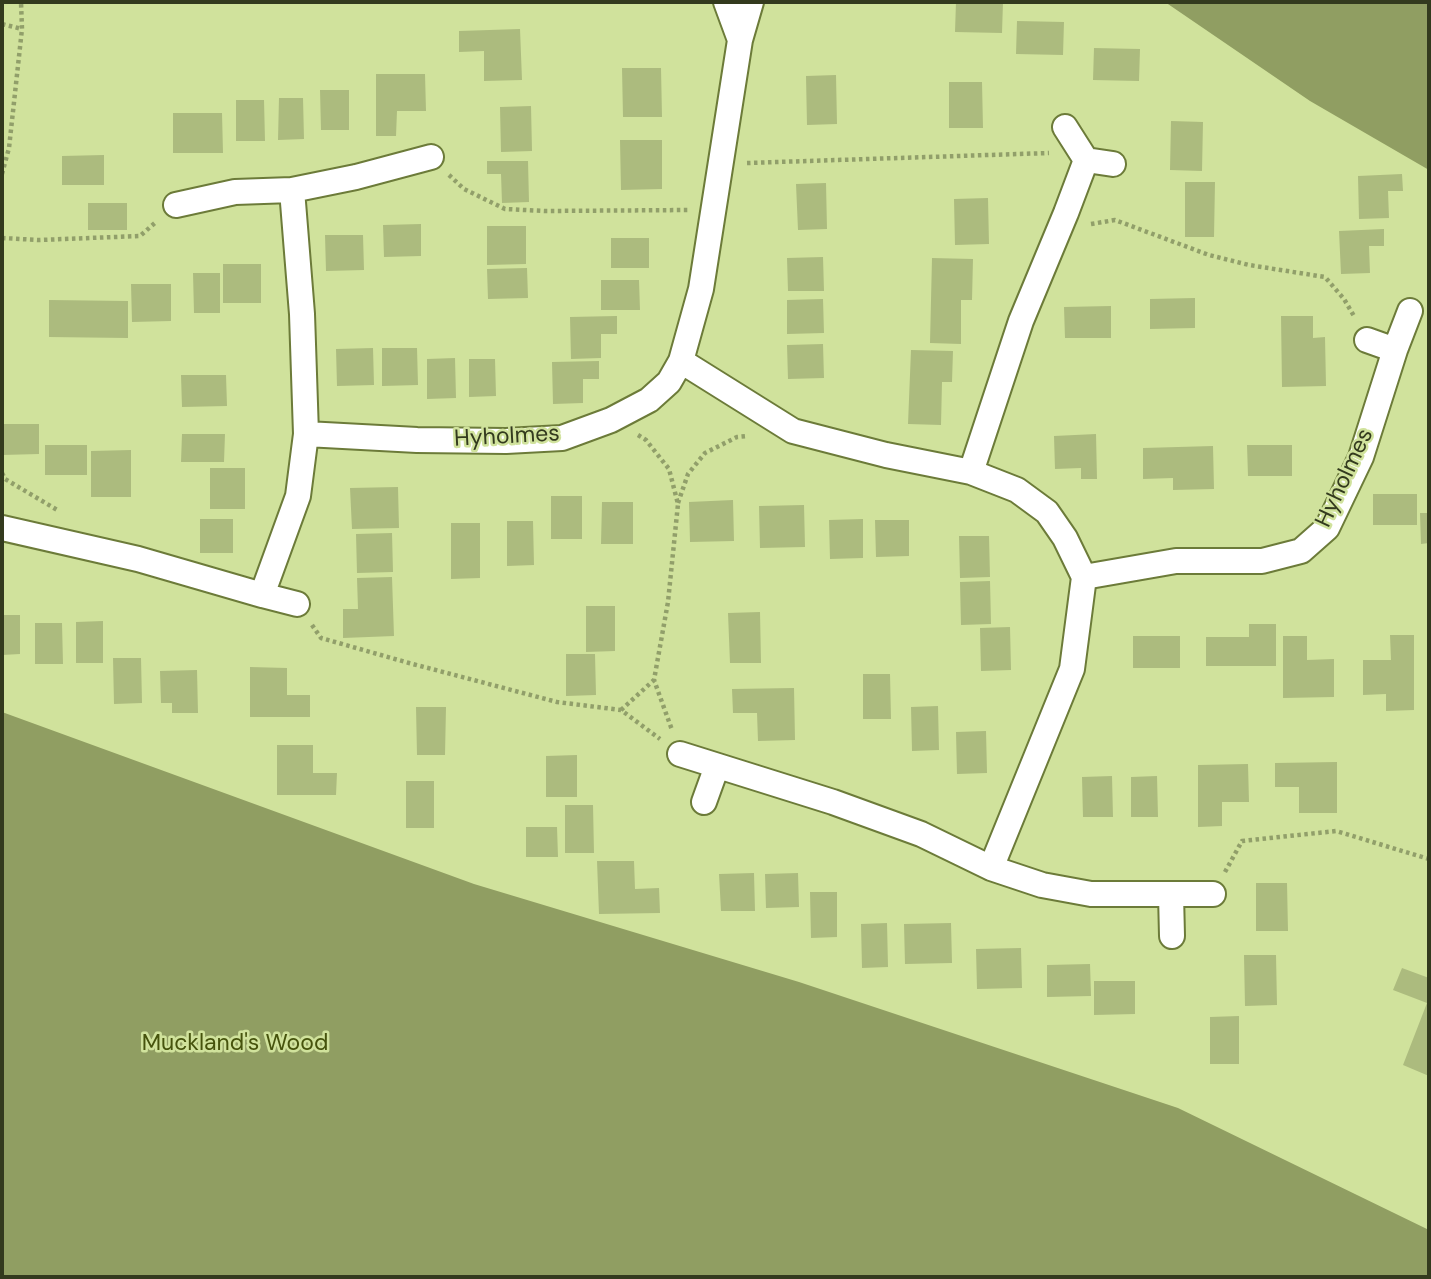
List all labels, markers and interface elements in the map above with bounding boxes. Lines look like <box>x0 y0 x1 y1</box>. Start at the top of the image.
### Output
street label: Hyholmes <box>454 420 560 454</box>
street label: Hyholmes <box>1310 424 1380 532</box>
park label: Muckland's Wood <box>142 1030 328 1058</box>

